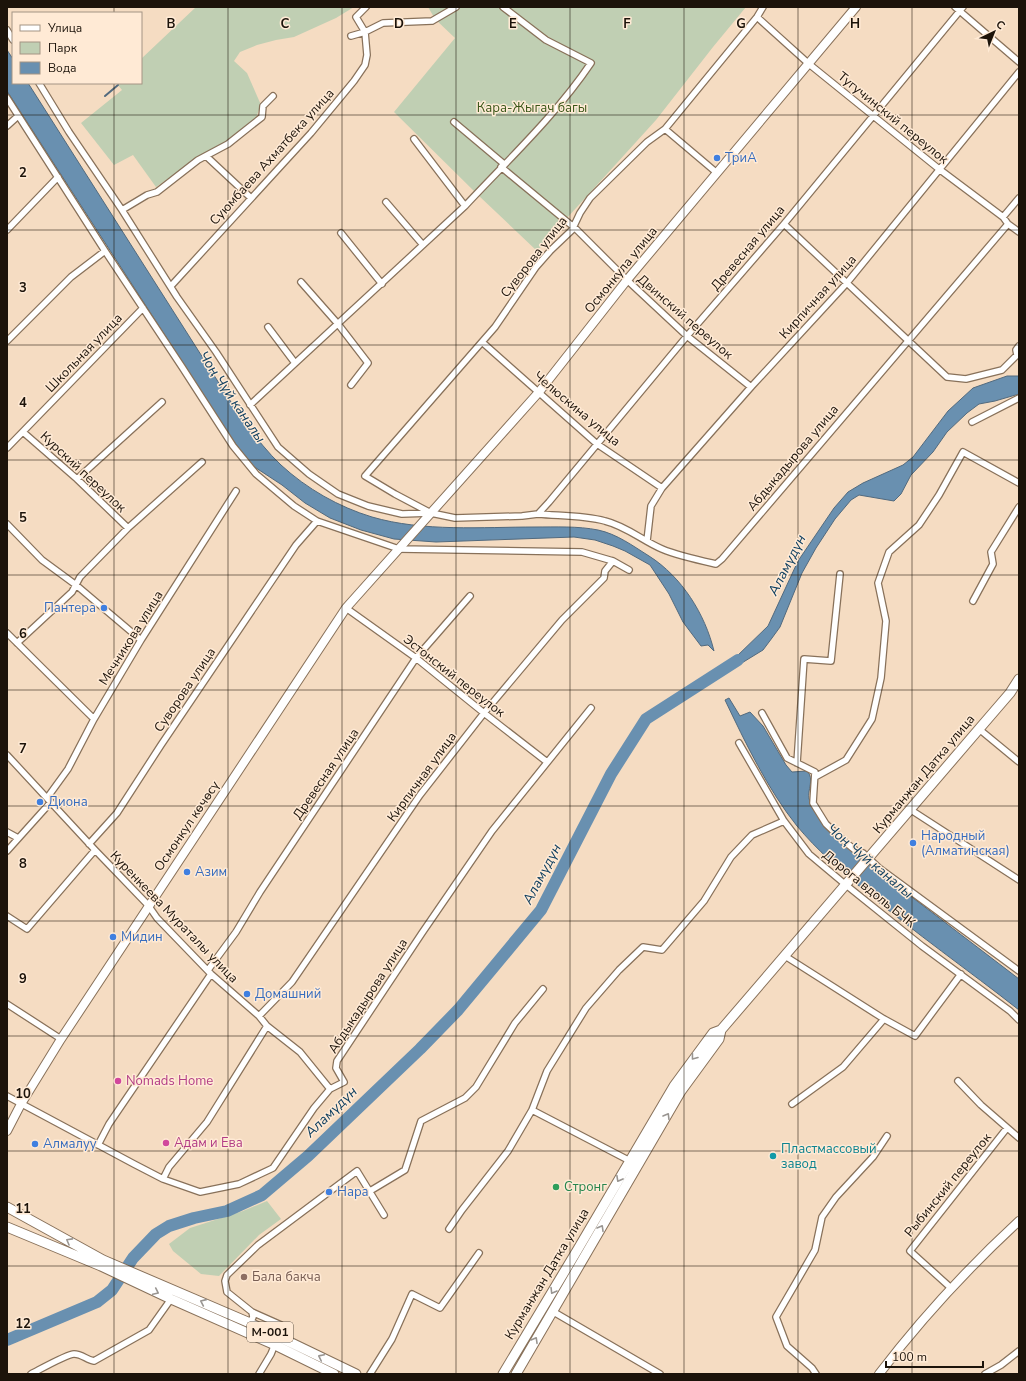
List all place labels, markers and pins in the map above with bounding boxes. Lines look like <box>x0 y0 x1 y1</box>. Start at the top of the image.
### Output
place label: ТриА <box>725 149 757 167</box>
marker: ТриА <box>712 153 722 163</box>
place label: Пантера <box>44 599 96 617</box>
marker: Пантера <box>99 603 109 613</box>
place label: Диона <box>48 793 88 811</box>
marker: Диона <box>35 797 45 807</box>
place label: Народный (Алматинская) <box>921 827 1010 860</box>
marker: Народный (Алматинская) <box>908 838 918 848</box>
place label: Азим <box>195 863 227 881</box>
marker: Азим <box>182 867 192 877</box>
place label: Мидин <box>121 928 163 946</box>
marker: Мидин <box>108 932 118 942</box>
place label: Домашний <box>255 985 321 1003</box>
marker: Домашний <box>242 989 252 999</box>
place label: Nomads Home <box>126 1072 213 1090</box>
marker: Nomads Home <box>113 1076 123 1086</box>
place label: Адам и Ева <box>174 1134 243 1152</box>
place label: Алмалуу <box>43 1135 97 1153</box>
marker: Адам и Ева <box>161 1138 171 1148</box>
marker: Алмалуу <box>30 1139 40 1149</box>
place label: Пластмассовый завод <box>781 1140 877 1173</box>
marker: Пластмассовый завод <box>768 1151 778 1161</box>
place label: Стронг <box>564 1178 607 1196</box>
marker: Стронг <box>551 1182 561 1192</box>
place label: Нара <box>337 1183 369 1201</box>
marker: Нара <box>324 1187 334 1197</box>
place label: Бала бакча <box>252 1268 321 1286</box>
marker: Бала бакча <box>239 1272 249 1282</box>

